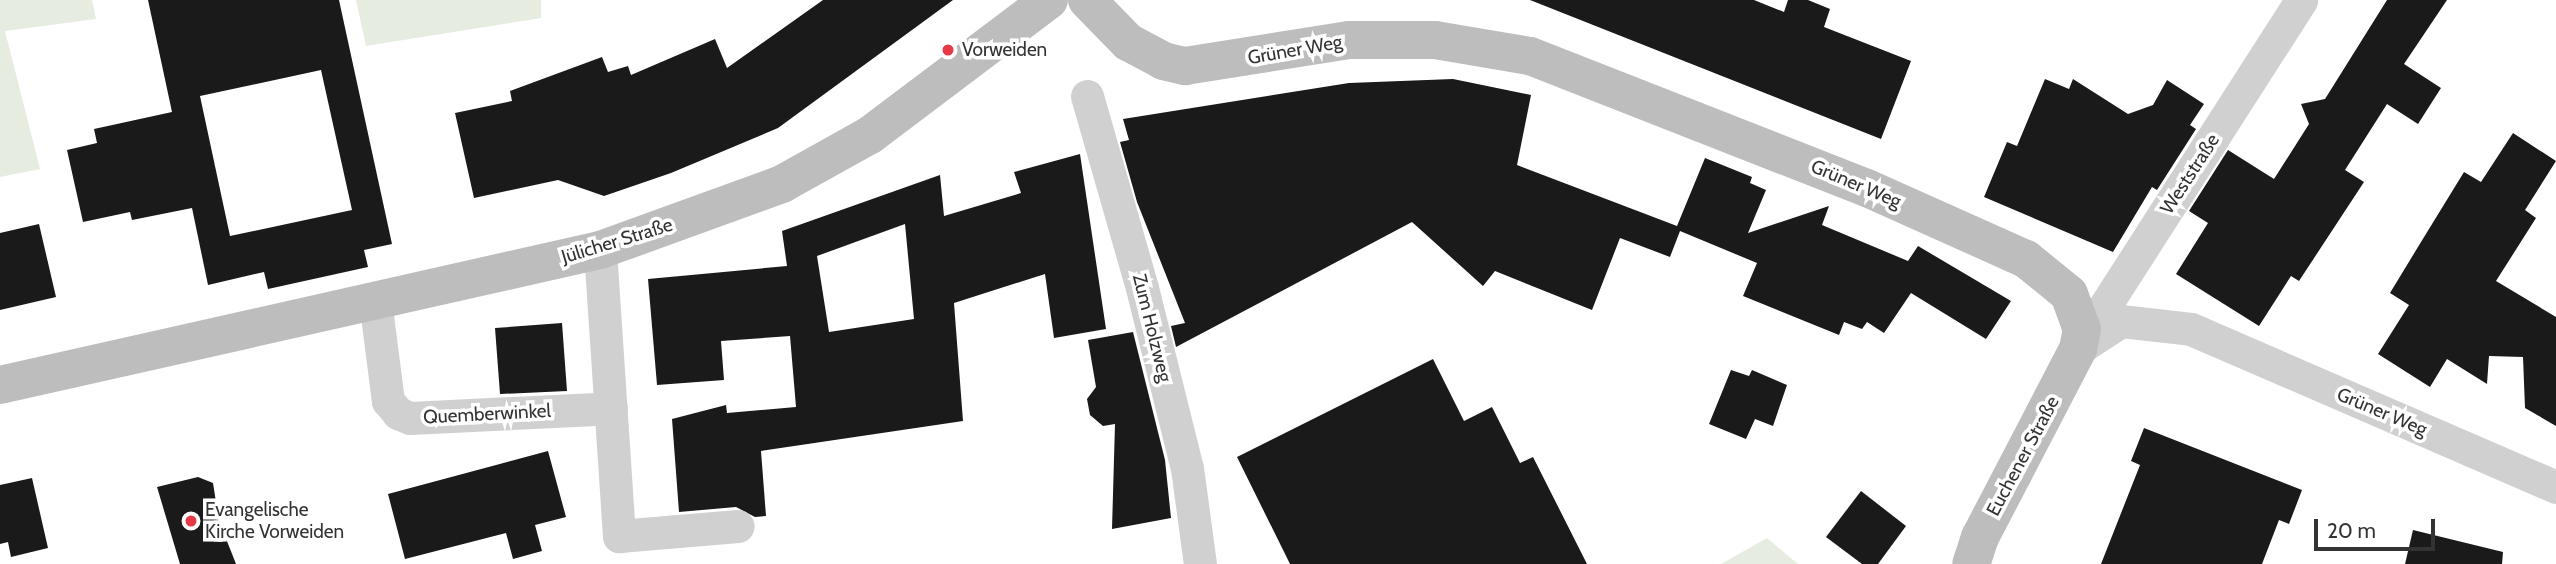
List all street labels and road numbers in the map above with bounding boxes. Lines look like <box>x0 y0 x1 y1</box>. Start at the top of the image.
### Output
street label: Grüner Weg <box>1246 30 1344 70</box>
street label: Weststraße <box>2156 130 2224 218</box>
street label: Grüner Weg <box>1808 155 1904 213</box>
street label: Jülicher Straße <box>559 213 675 269</box>
street label: Zum Holzweg <box>1128 272 1176 384</box>
street label: Grüner Weg <box>2334 383 2430 441</box>
street label: Euchener Straße <box>1982 392 2064 520</box>
street label: Quemberwinkel <box>423 399 551 429</box>

